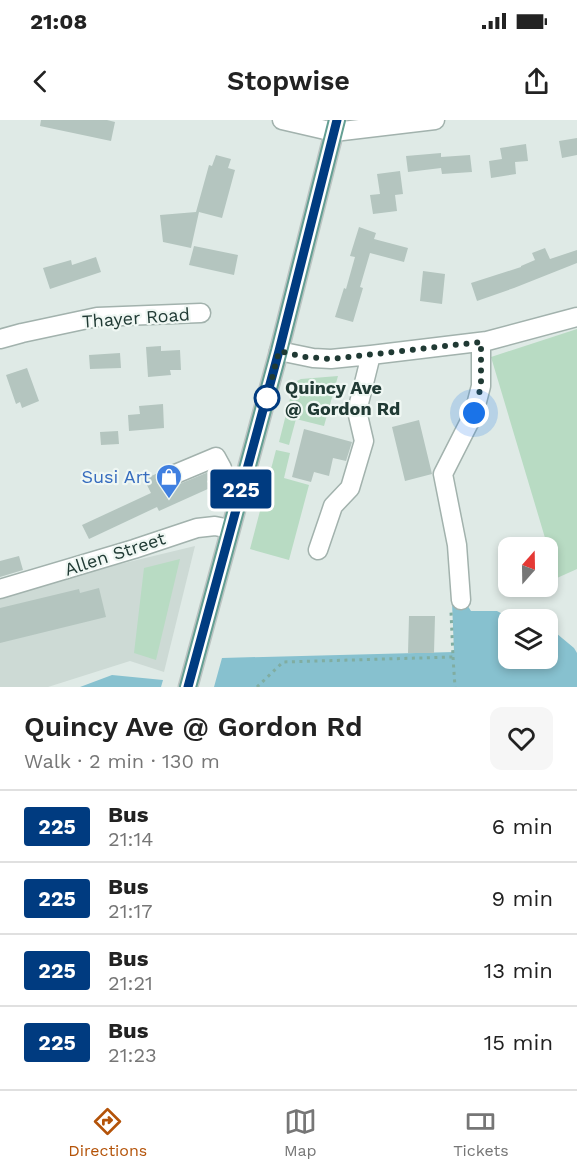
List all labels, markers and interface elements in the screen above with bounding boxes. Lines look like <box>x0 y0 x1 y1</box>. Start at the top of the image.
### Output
text: 21:08 <box>30 9 87 34</box>
icon: back <box>24 65 57 98</box>
text: Stopwise <box>227 65 350 97</box>
icon: share <box>520 65 553 98</box>
street label: Thayer Road <box>81 303 191 332</box>
place label: Quincy Ave @ Gordon Rd <box>285 377 400 419</box>
marker: Quincy Ave @ Gordon Rd <box>254 385 280 411</box>
your location <box>459 398 489 428</box>
shop icon: Susi Art <box>154 462 184 500</box>
place label: Susi Art <box>82 466 150 487</box>
line badge: 225 <box>206 470 276 508</box>
text: 225 <box>222 477 260 502</box>
street label: Allen Street <box>62 527 168 580</box>
north arrow <box>498 537 558 597</box>
map controls <box>498 537 558 669</box>
button: layers <box>498 609 558 669</box>
button: heart <box>490 707 553 770</box>
text: Quincy Ave @ Gordon Rd <box>24 710 363 743</box>
text: Walk · 2 min · 130 m <box>24 749 220 773</box>
text: Bus <box>108 802 148 827</box>
text: 225 <box>38 814 76 839</box>
text: 6 min <box>492 814 553 839</box>
text: 21:14 <box>108 827 153 851</box>
text: Bus <box>108 874 148 899</box>
text: 225 <box>38 886 76 911</box>
text: 9 min <box>491 886 553 911</box>
text: 21:17 <box>108 899 152 923</box>
text: Bus <box>108 946 148 971</box>
text: 225 <box>38 958 76 983</box>
text: 13 min <box>484 958 553 983</box>
text: 21:21 <box>108 971 153 995</box>
text: Bus <box>108 1018 148 1043</box>
text: 225 <box>38 1030 76 1055</box>
text: 15 min <box>484 1030 553 1055</box>
text: 21:23 <box>108 1043 157 1067</box>
tab: Directions <box>68 1105 147 1160</box>
tab: Map <box>284 1105 317 1160</box>
tab: Tickets <box>453 1105 509 1160</box>

